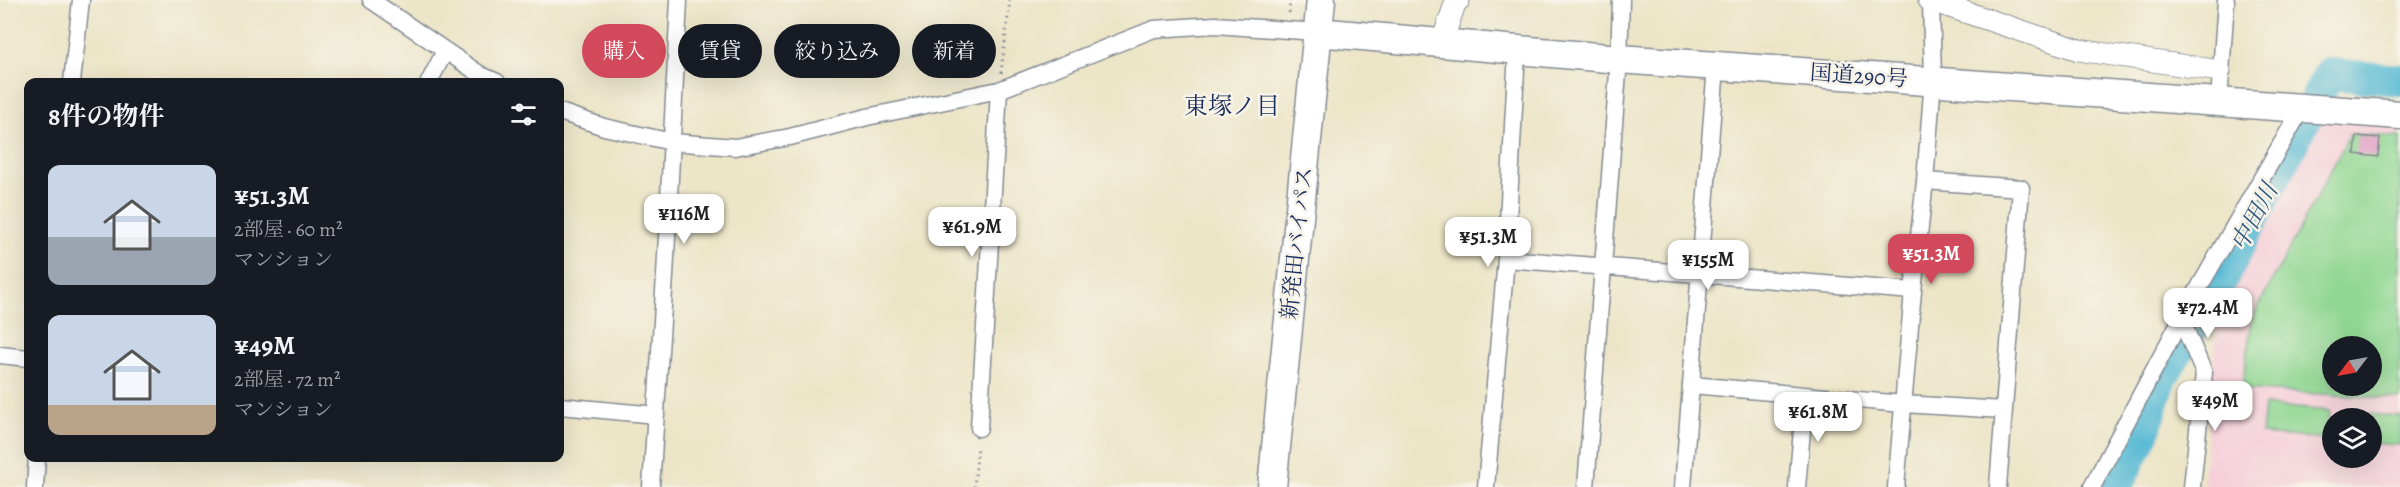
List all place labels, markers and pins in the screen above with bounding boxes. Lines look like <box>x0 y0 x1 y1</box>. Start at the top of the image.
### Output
pin: ¥116M <box>642 194 726 245</box>
pin: ¥61.9M <box>923 207 1021 258</box>
pin: ¥51.3M <box>1439 217 1537 268</box>
pin: ¥51.3M <box>1882 234 1980 285</box>
pin: ¥155M <box>1666 240 1750 291</box>
pin: ¥72.4M <box>2159 288 2257 339</box>
pin: ¥49M <box>2179 381 2251 432</box>
pin: ¥61.8M <box>1769 392 1867 443</box>

